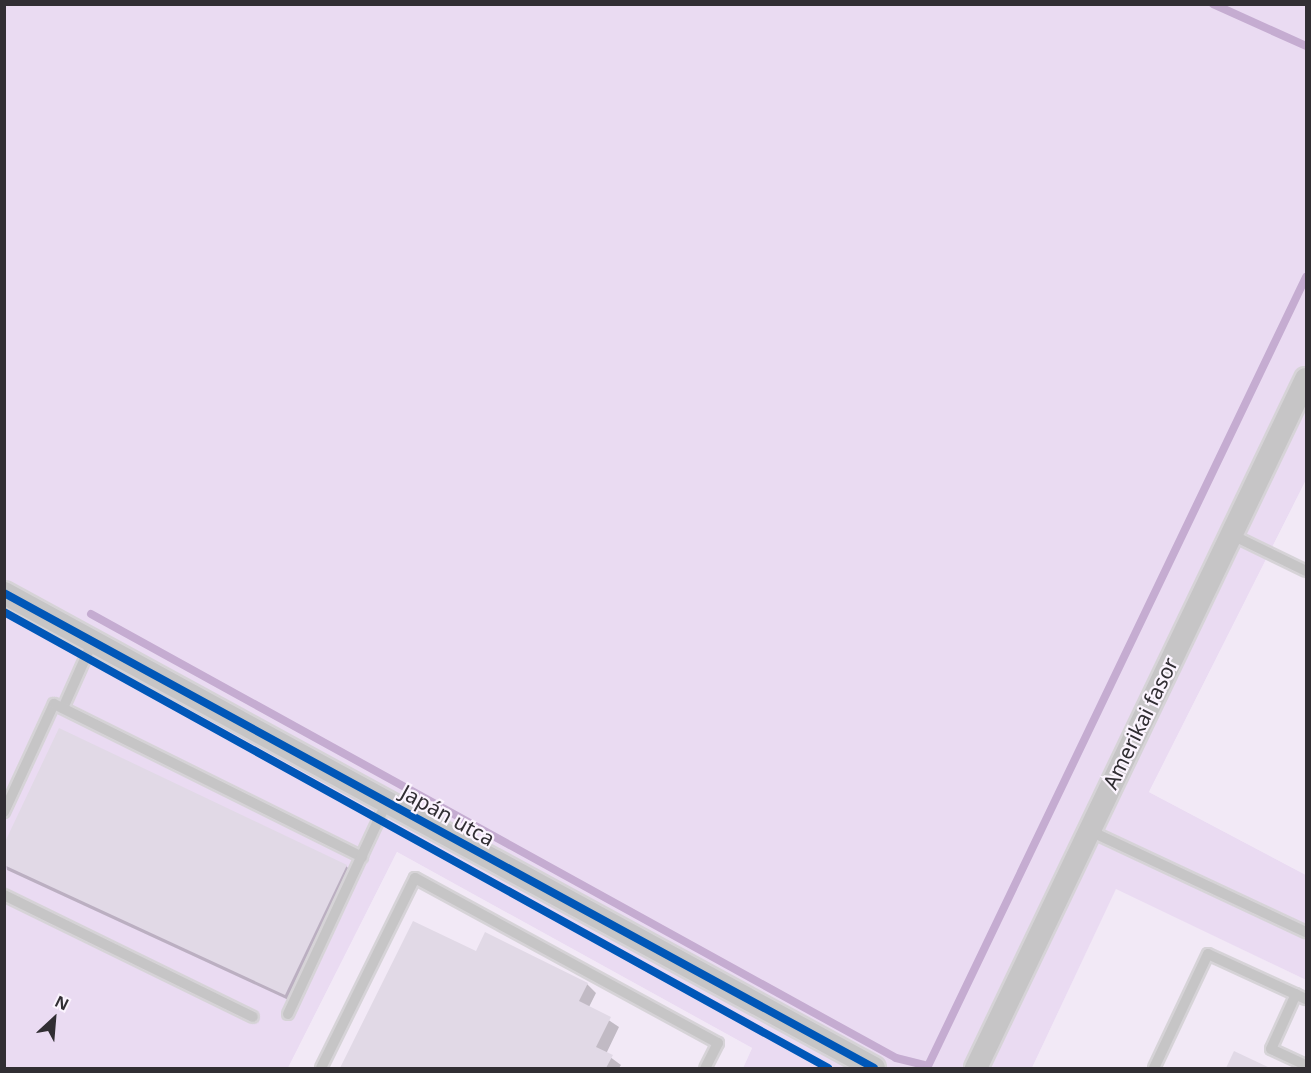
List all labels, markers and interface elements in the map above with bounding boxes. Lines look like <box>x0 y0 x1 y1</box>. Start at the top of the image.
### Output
street label: Amerikai fasor <box>1097 653 1183 793</box>
street label: Japán utca <box>397 779 499 851</box>
north arrow <box>24 989 84 1049</box>
text: N <box>51 990 73 1016</box>

